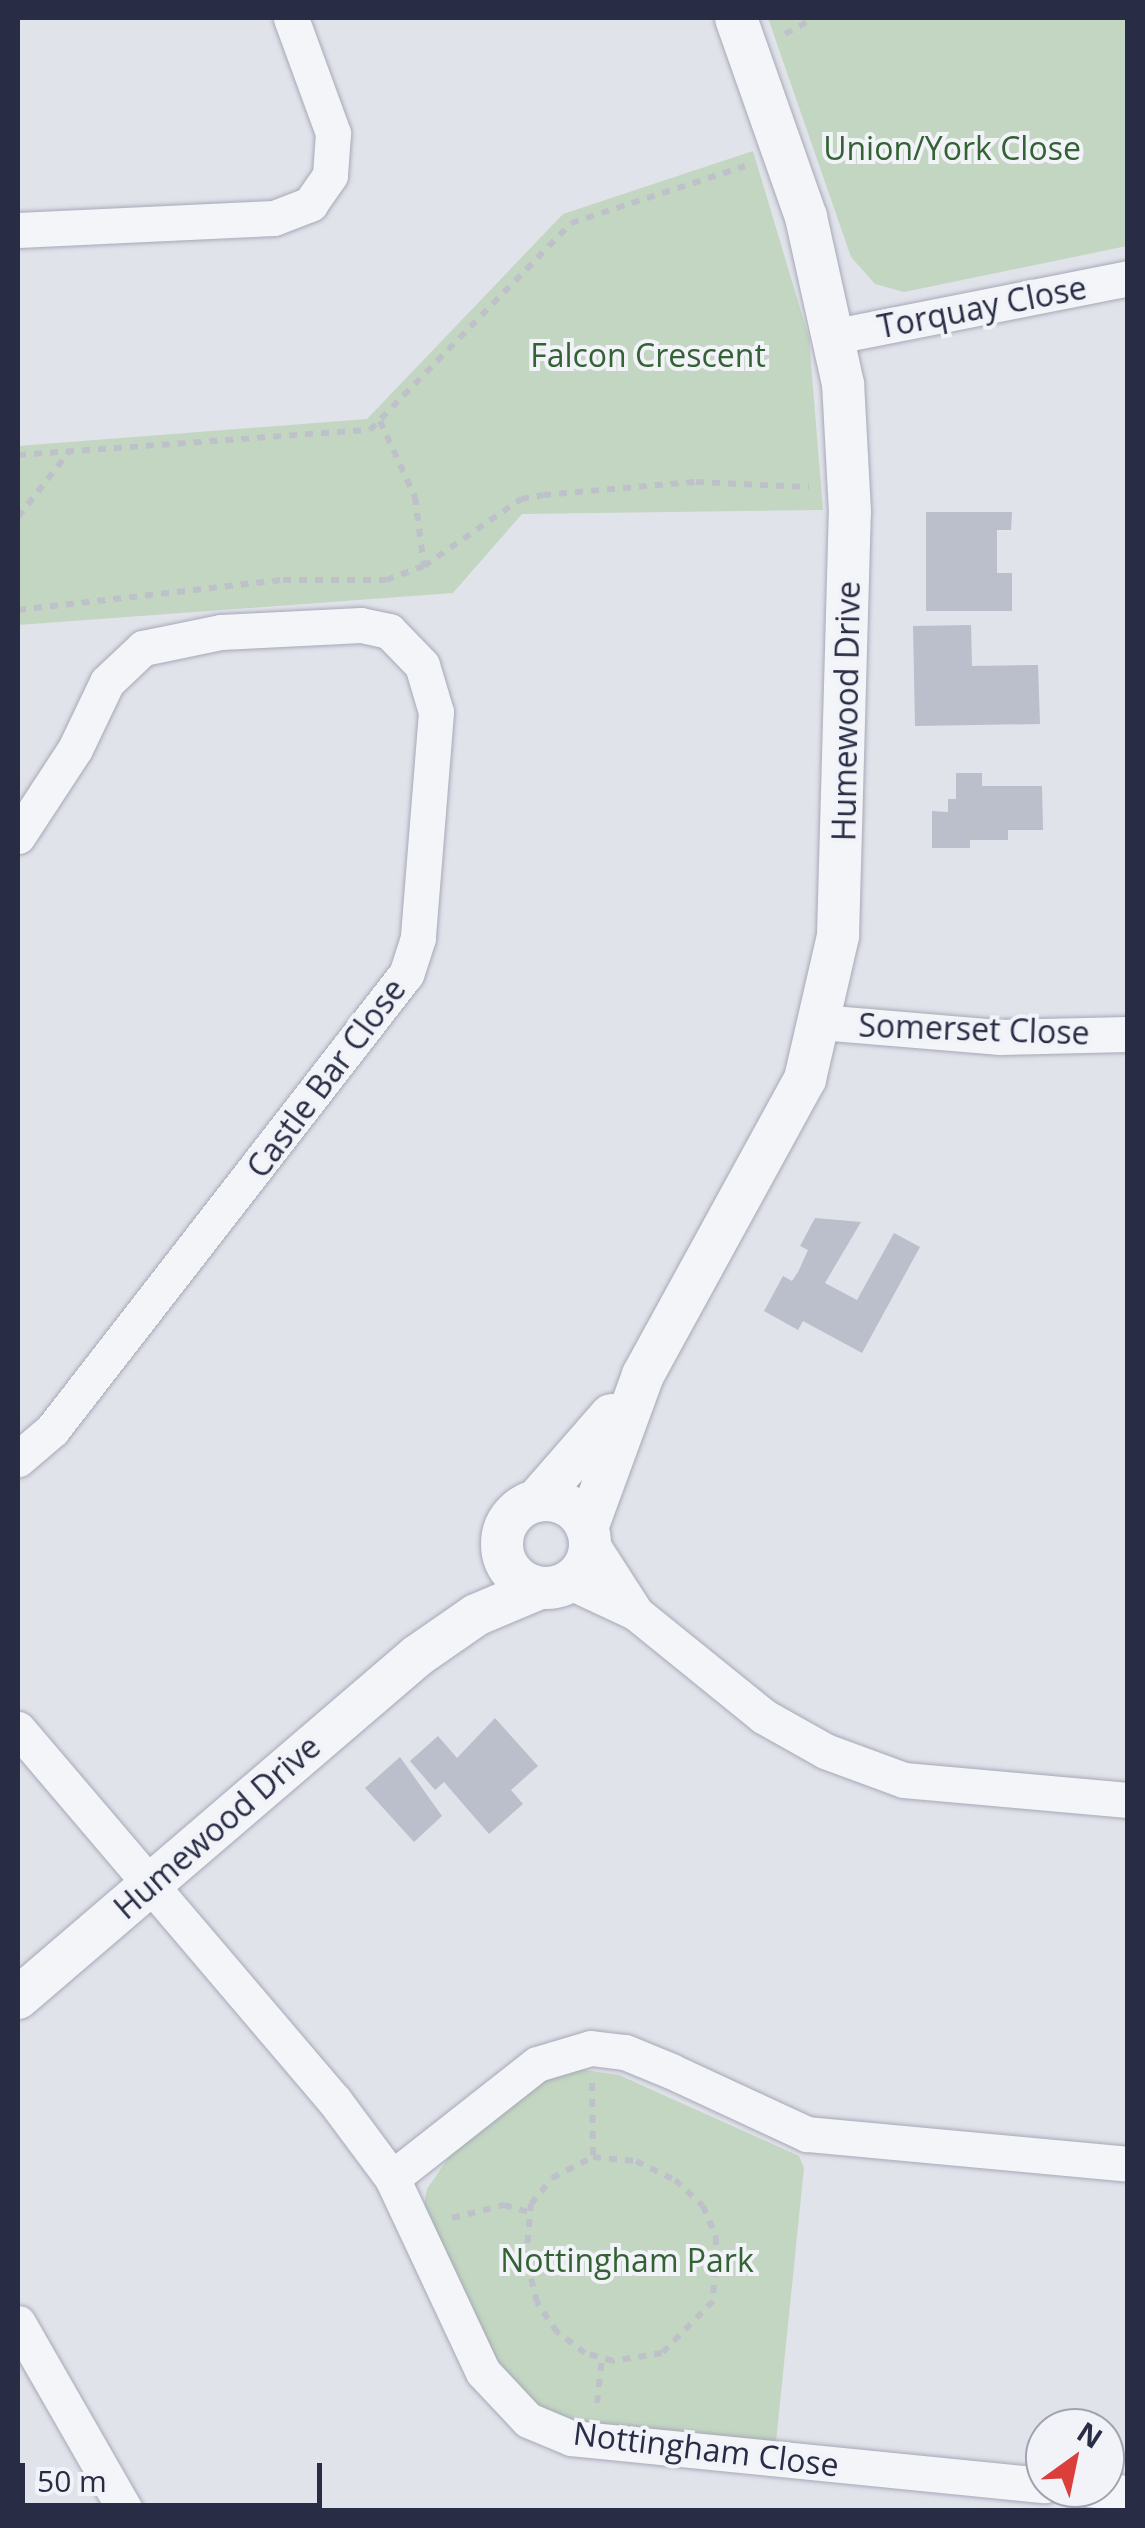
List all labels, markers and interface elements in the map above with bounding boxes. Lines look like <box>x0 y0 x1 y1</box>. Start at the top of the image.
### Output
park label: Union/York Close <box>823 129 1081 167</box>
street label: Torquay Close <box>874 268 1090 346</box>
park label: Falcon Crescent <box>530 336 766 374</box>
street label: Humewood Drive <box>825 581 867 841</box>
street label: Castle Bar Close <box>239 971 413 1185</box>
street label: Somerset Close <box>858 1006 1090 1052</box>
street label: Humewood Drive <box>106 1727 328 1927</box>
park label: Nottingham Park <box>500 2241 754 2279</box>
north arrow <box>1025 2408 1125 2508</box>
text: N <box>1070 2412 1110 2457</box>
street label: Nottingham Close <box>571 2414 841 2484</box>
scale bar <box>25 2443 328 2505</box>
text: 50 m <box>37 2460 107 2501</box>

